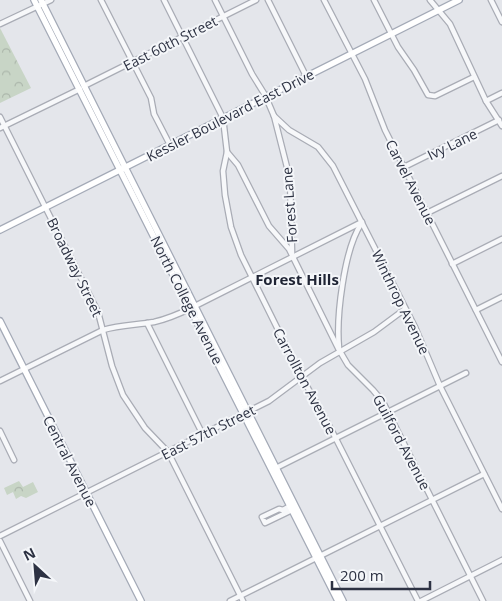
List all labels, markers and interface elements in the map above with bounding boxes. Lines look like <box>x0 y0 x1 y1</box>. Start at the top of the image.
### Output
street label: East 60th Street <box>120 11 220 75</box>
street label: Kessler Boulevard East Drive <box>143 64 317 166</box>
street label: Ivy Lane <box>424 124 480 164</box>
street label: Carvel Avenue <box>381 136 441 228</box>
street label: Forest Lane <box>277 166 301 244</box>
street label: Broadway Street <box>43 214 107 320</box>
street label: North College Avenue <box>146 232 228 368</box>
street label: Winthrop Avenue <box>368 247 435 357</box>
district label: Forest Hills <box>255 269 339 289</box>
street label: Carrollton Avenue <box>269 324 341 438</box>
street label: Guilford Avenue <box>369 391 435 493</box>
street label: East 57th Street <box>158 400 258 464</box>
street label: Central Avenue <box>39 412 101 510</box>
north arrow <box>10 541 60 591</box>
text: N <box>20 543 38 565</box>
scale bar <box>332 558 430 590</box>
text: 200 m <box>340 565 384 585</box>

